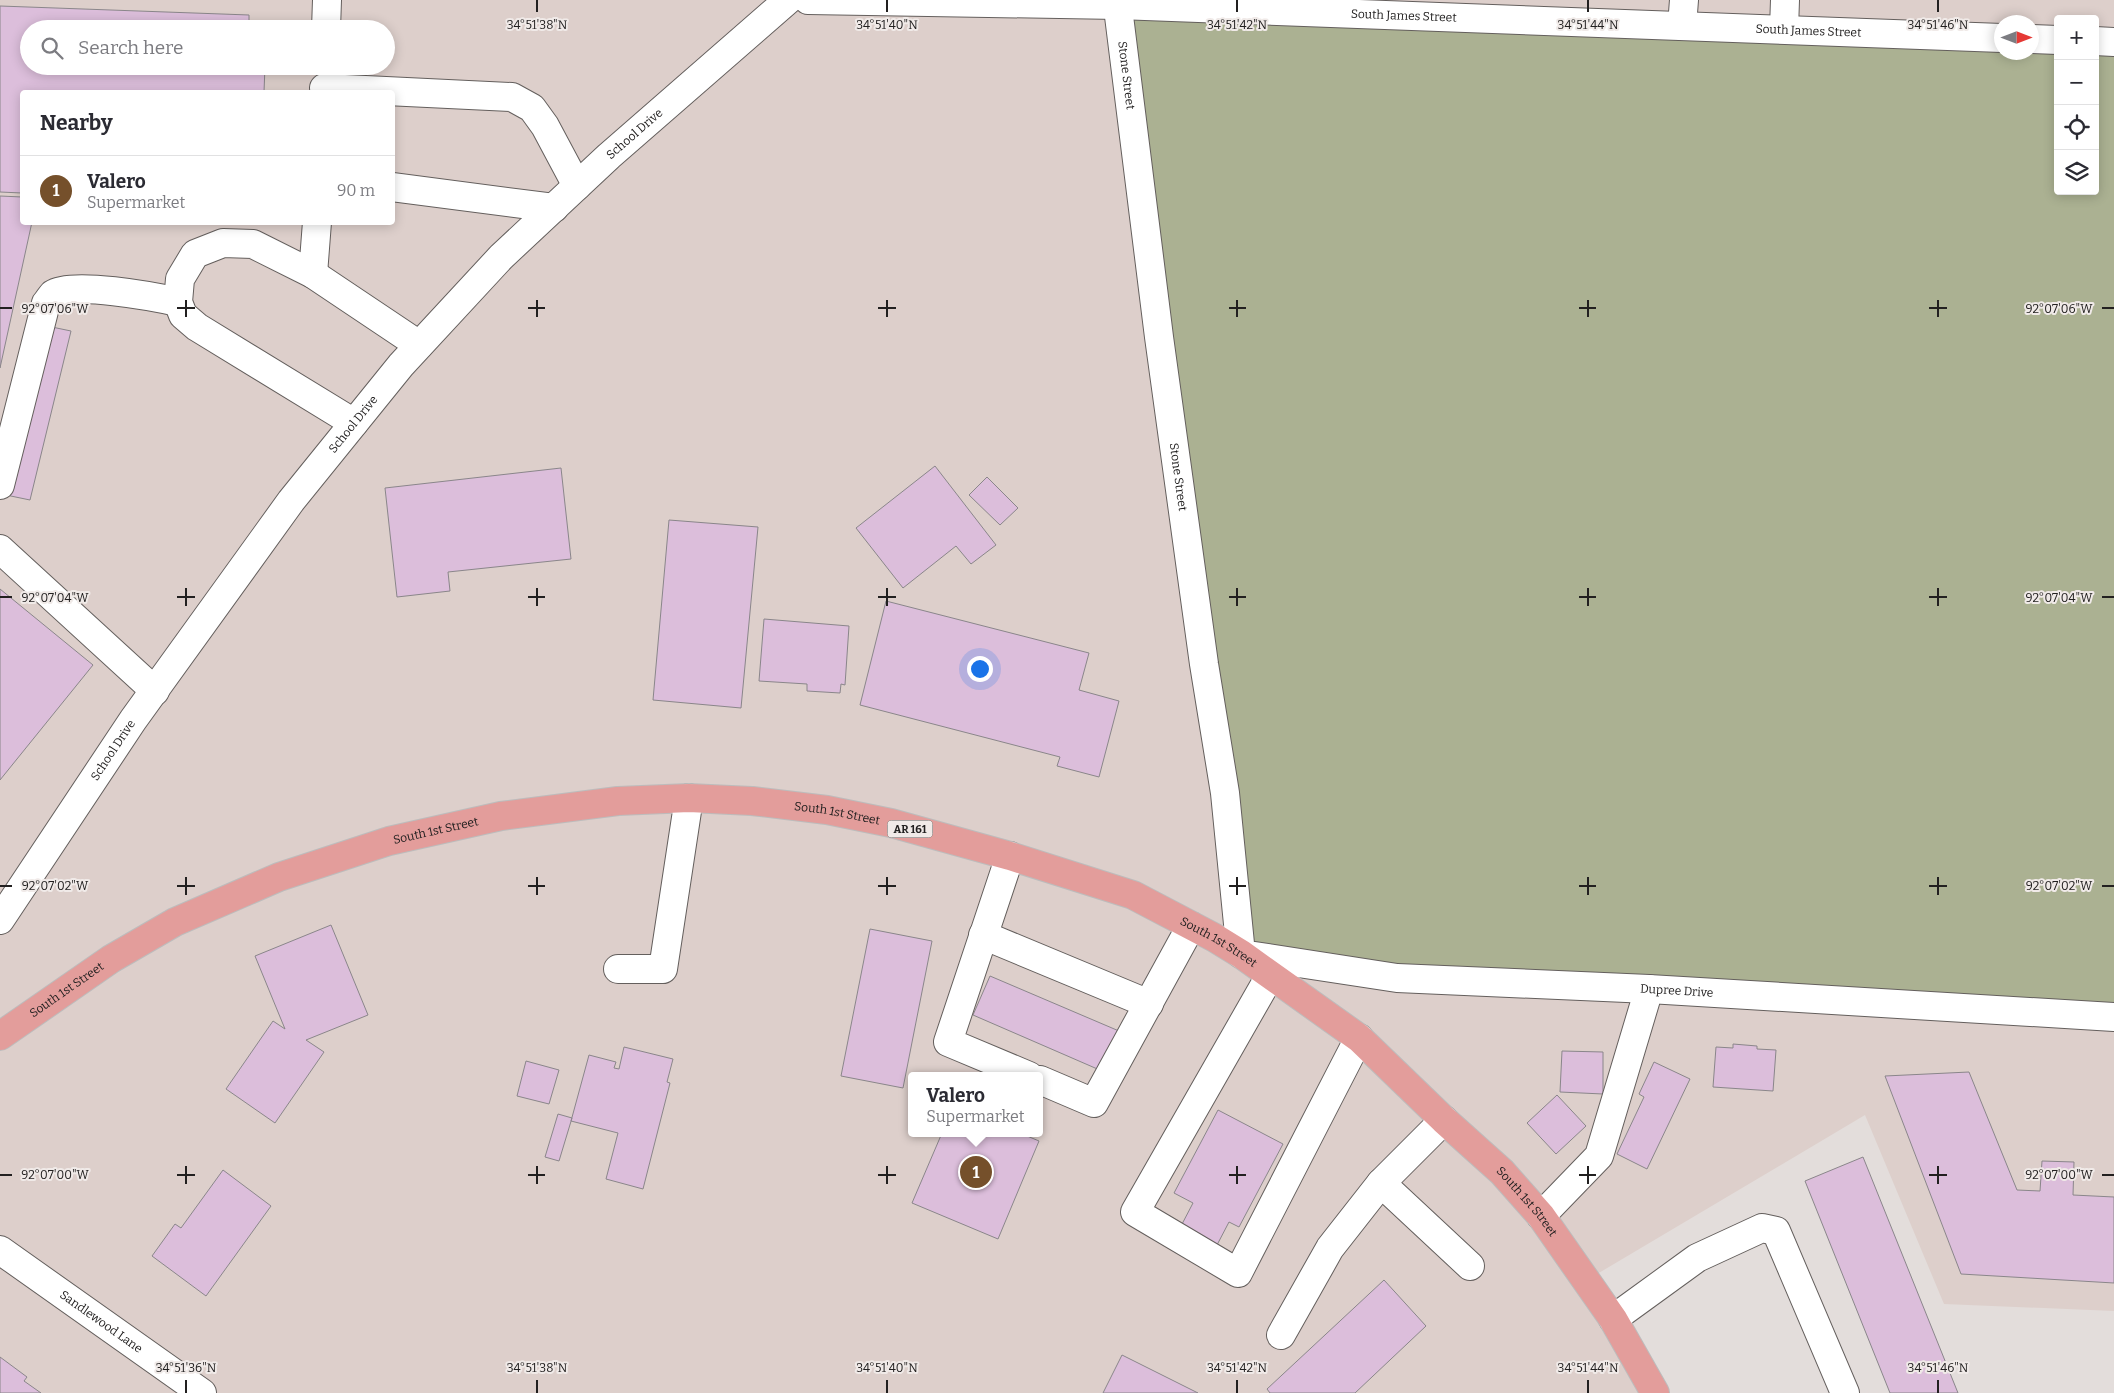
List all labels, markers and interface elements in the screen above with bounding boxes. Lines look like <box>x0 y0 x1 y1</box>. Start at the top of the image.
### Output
street label: South James Street <box>1351 7 1458 25</box>
north arrow <box>1994 15 2039 60</box>
map controls <box>2054 15 2099 195</box>
button: + <box>2054 15 2099 60</box>
text: 34°51'38"N <box>507 18 568 32</box>
text: 34°51'40"N <box>856 18 918 32</box>
text: 34°51'42"N <box>1207 18 1268 32</box>
text: 34°51'44"N <box>1558 18 1619 32</box>
text: 34°51'46"N <box>1908 18 1969 32</box>
search box <box>20 20 395 75</box>
street label: South James Street <box>1755 22 1862 40</box>
icon: search <box>38 34 66 62</box>
text: Search here <box>78 36 183 59</box>
street label: Stone Street <box>1115 40 1138 111</box>
button: − <box>2054 60 2099 105</box>
button: locate <box>2054 105 2099 150</box>
street label: School Drive <box>604 106 665 162</box>
text: Nearby <box>40 110 113 136</box>
button: layers <box>2054 150 2099 195</box>
text: Valero <box>87 170 146 193</box>
text: 1 <box>53 181 59 200</box>
text: 90 m <box>337 181 375 200</box>
text: Supermarket <box>87 193 185 212</box>
text: 92°07'06"W <box>21 302 89 316</box>
text: 92°07'06"W <box>2025 302 2093 316</box>
street label: School Drive <box>326 393 380 456</box>
street label: Stone Street <box>1167 442 1190 513</box>
text: 92°07'04"W <box>21 591 89 605</box>
text: 92°07'04"W <box>2025 591 2093 605</box>
your location <box>967 656 993 682</box>
street label: School Drive <box>88 717 138 783</box>
street label: South 1st Street <box>794 799 882 828</box>
street label: South 1st Street <box>392 814 480 847</box>
road number: AR 161 <box>888 821 932 838</box>
text: 92°07'02"W <box>22 879 89 893</box>
text: 92°07'02"W <box>2026 879 2093 893</box>
street label: South 1st Street <box>1178 914 1260 971</box>
street label: South 1st Street <box>27 959 107 1020</box>
street label: Dupree Drive <box>1640 982 1714 1000</box>
popup <box>908 1072 1043 1137</box>
text: Valero <box>926 1084 985 1107</box>
text: Supermarket <box>926 1107 1025 1126</box>
pin: 1 <box>960 1153 992 1191</box>
street label: South 1st Street <box>1494 1164 1560 1240</box>
text: 92°07'00"W <box>21 1168 90 1182</box>
text: 92°07'00"W <box>2025 1168 2094 1182</box>
street label: Sandlewood Lane <box>57 1288 145 1356</box>
text: 34°51'36"N <box>156 1361 217 1375</box>
text: 34°51'38"N <box>507 1361 568 1375</box>
text: 34°51'40"N <box>856 1361 918 1375</box>
text: 34°51'42"N <box>1207 1361 1268 1375</box>
text: 34°51'44"N <box>1558 1361 1619 1375</box>
text: 34°51'46"N <box>1908 1361 1969 1375</box>

